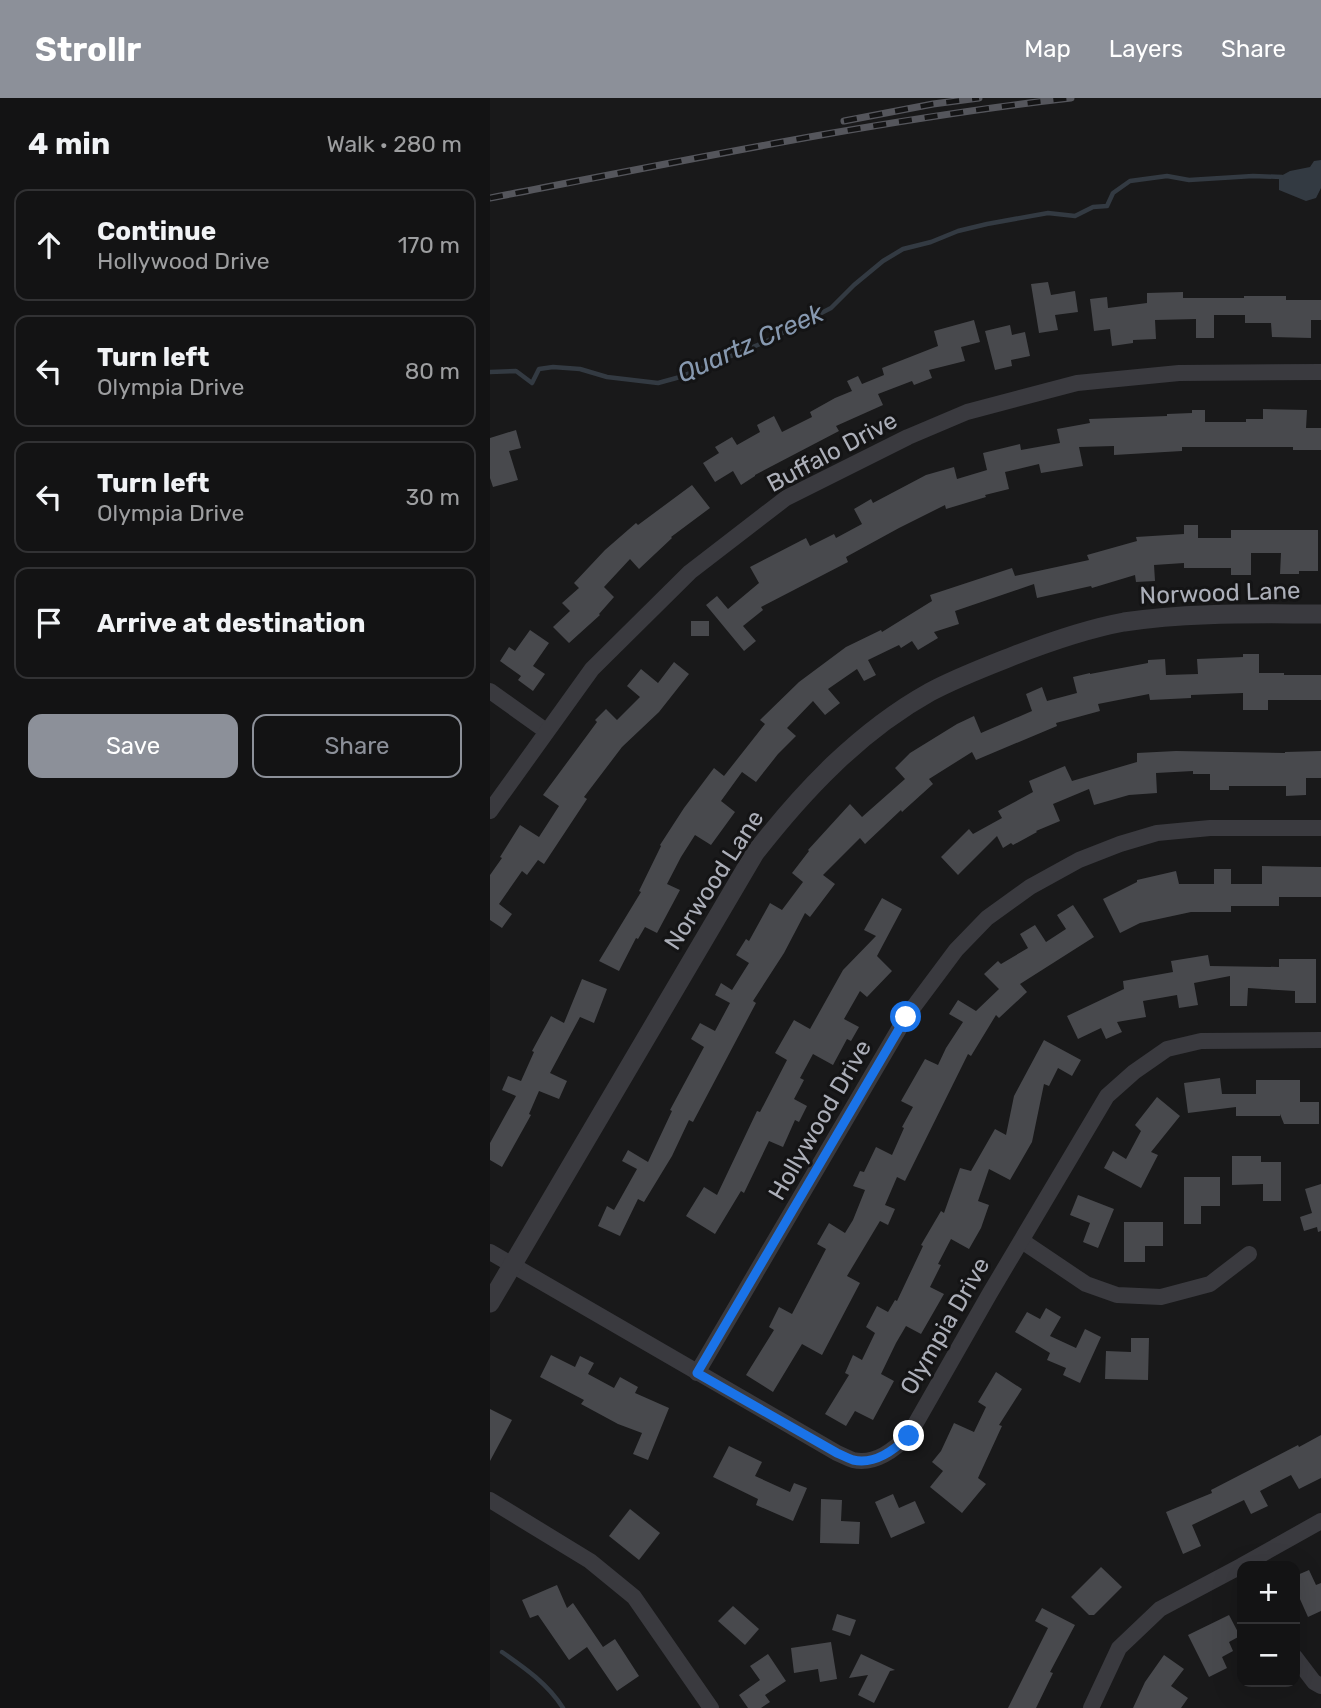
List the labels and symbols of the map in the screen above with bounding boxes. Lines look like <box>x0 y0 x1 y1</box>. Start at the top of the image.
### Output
water label: Quartz Creek <box>672 297 829 390</box>
street label: Buffalo Drive <box>762 406 902 498</box>
street label: Norwood Lane <box>1139 576 1301 610</box>
street label: Norwood Lane <box>658 805 770 955</box>
route start <box>890 1001 921 1032</box>
street label: Hollywood Drive <box>763 1035 877 1205</box>
street label: Olympia Drive <box>894 1252 996 1400</box>
route end <box>893 1420 924 1451</box>

